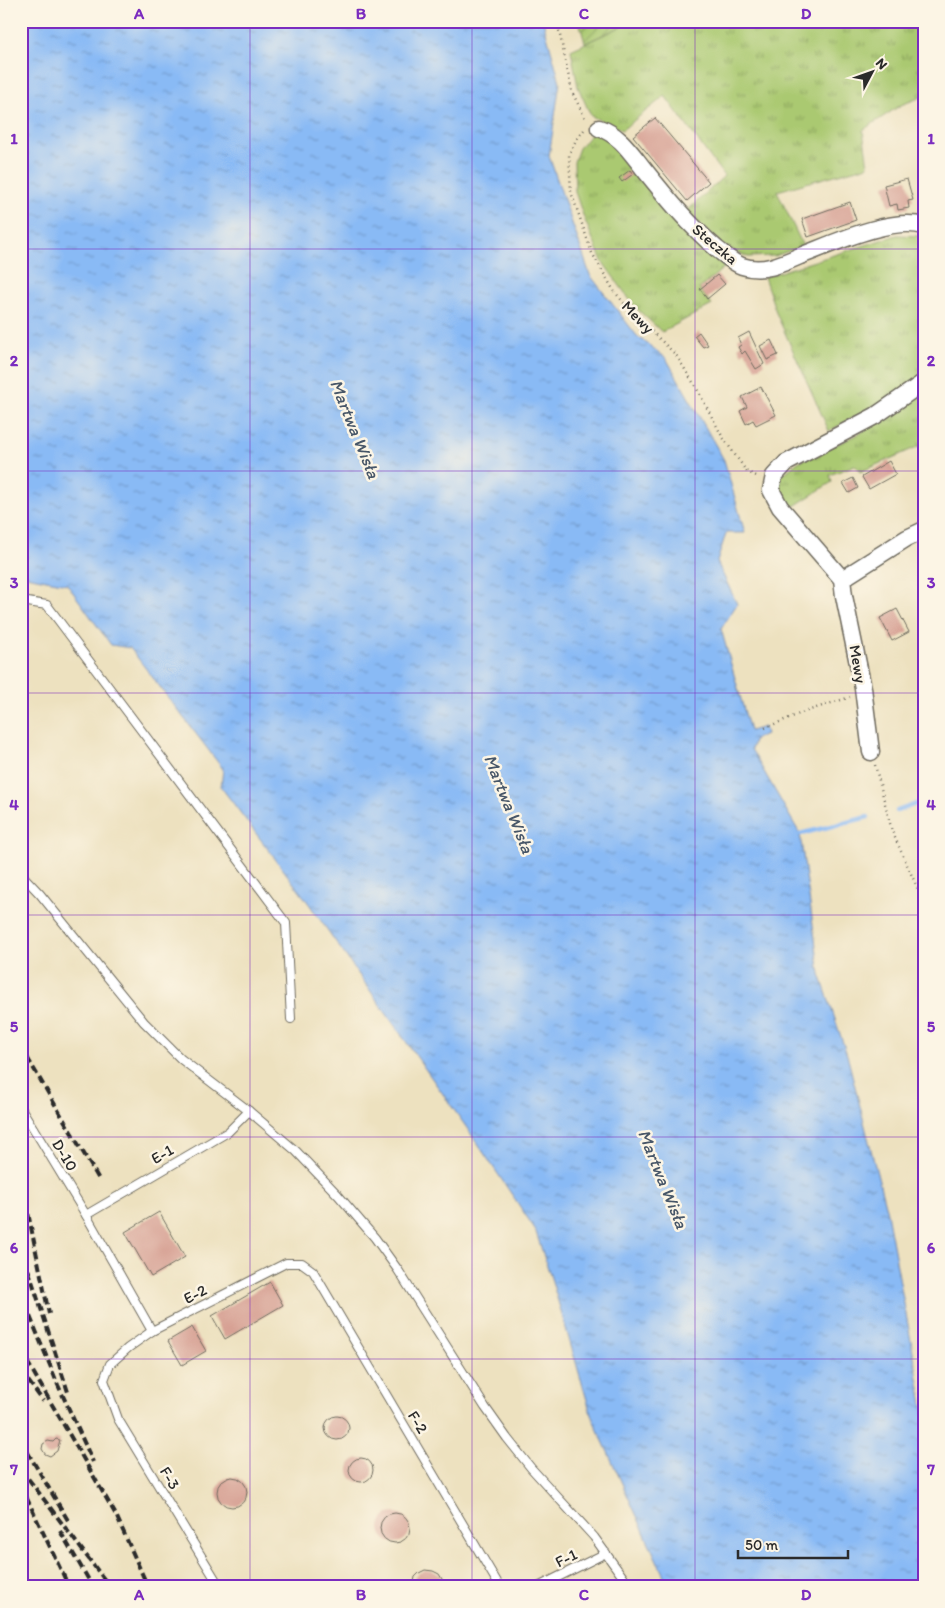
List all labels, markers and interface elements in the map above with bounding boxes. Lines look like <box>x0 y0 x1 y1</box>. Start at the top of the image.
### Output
text: A <box>133 4 145 23</box>
text: B <box>356 4 367 23</box>
text: C <box>579 4 590 23</box>
text: D <box>801 4 812 23</box>
north arrow <box>848 48 898 98</box>
text: N <box>872 55 891 73</box>
text: 1 <box>10 129 18 148</box>
text: 1 <box>927 129 935 148</box>
street label: Steczka <box>688 220 742 269</box>
street label: Mewy <box>618 297 659 338</box>
text: 2 <box>10 351 19 370</box>
text: 2 <box>927 351 936 370</box>
water label: Martwa Wisła <box>325 376 385 482</box>
text: 3 <box>10 573 19 592</box>
text: 3 <box>927 573 936 592</box>
street label: Mewy <box>845 643 871 685</box>
water label: Martwa Wisła <box>479 751 539 857</box>
text: 4 <box>9 795 19 814</box>
text: 4 <box>926 795 936 814</box>
text: 5 <box>10 1017 19 1036</box>
text: 5 <box>927 1017 936 1036</box>
water label: Martwa Wisła <box>633 1126 693 1232</box>
street label: D-10 <box>48 1135 82 1175</box>
street label: E-1 <box>147 1140 177 1168</box>
text: 6 <box>10 1238 19 1257</box>
text: 6 <box>927 1238 936 1257</box>
street label: E-2 <box>180 1280 210 1308</box>
street label: F-2 <box>404 1407 432 1437</box>
text: 7 <box>9 1460 18 1479</box>
text: 7 <box>926 1460 935 1479</box>
street label: F-3 <box>156 1463 184 1493</box>
scale bar <box>738 1528 848 1560</box>
text: 50 m <box>745 1536 778 1554</box>
street label: F-1 <box>552 1544 581 1571</box>
text: A <box>133 1585 145 1604</box>
text: B <box>356 1585 367 1604</box>
text: C <box>579 1585 590 1604</box>
text: D <box>801 1585 812 1604</box>

